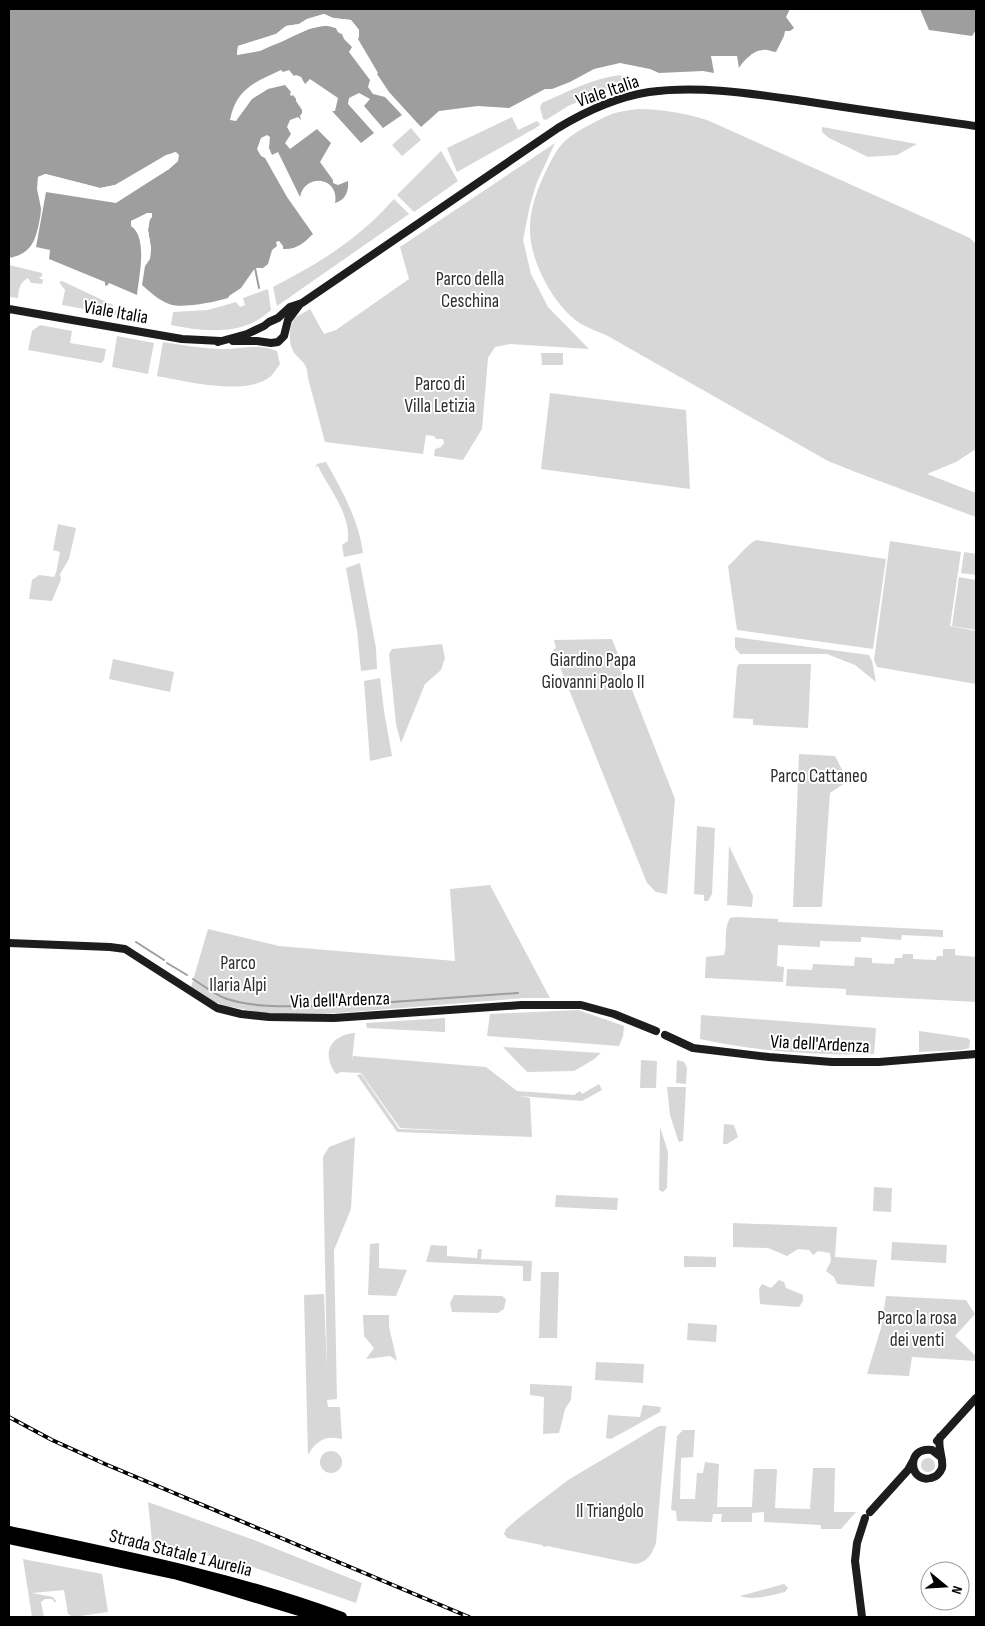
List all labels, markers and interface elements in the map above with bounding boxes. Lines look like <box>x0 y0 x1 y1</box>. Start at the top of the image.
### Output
street label: Viale Italia <box>573 70 642 113</box>
park label: Parco della Ceschina <box>436 268 504 313</box>
street label: Viale Italia <box>82 295 150 329</box>
park label: Parco di Villa Letizia <box>405 373 475 418</box>
park label: Giardino Papa Giovanni Paolo II <box>541 649 645 694</box>
park label: Parco Cattaneo <box>770 765 868 788</box>
park label: Parco Ilaria Alpi <box>209 952 267 997</box>
street label: Via dell'Ardenza <box>290 987 390 1014</box>
street label: Via dell'Ardenza <box>770 1030 870 1059</box>
park label: Parco la rosa dei venti <box>877 1307 957 1352</box>
park label: Il Triangolo <box>576 1500 644 1523</box>
street label: Strada Statale 1 Aurelia <box>107 1525 254 1582</box>
north arrow <box>920 1561 970 1611</box>
text: N <box>948 1584 966 1596</box>

